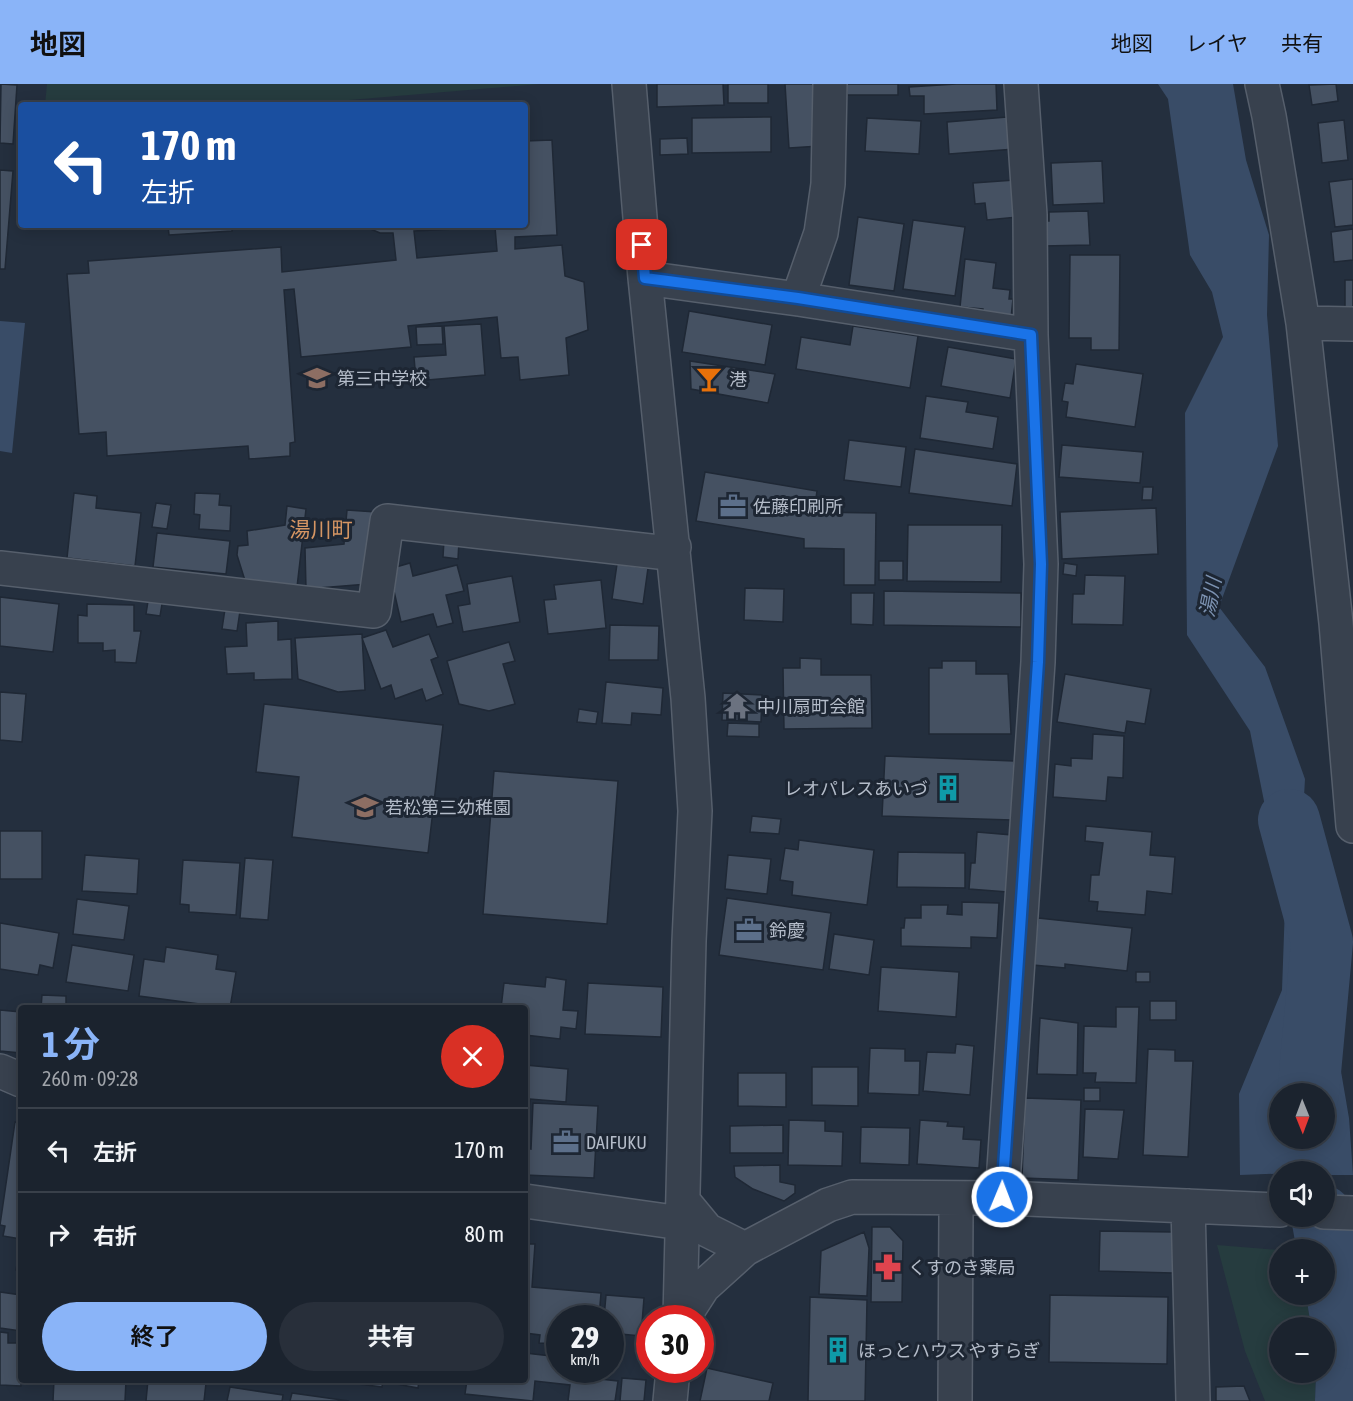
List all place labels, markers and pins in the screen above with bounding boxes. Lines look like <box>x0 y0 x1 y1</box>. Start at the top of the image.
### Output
pin <box>616 219 667 270</box>
school or university icon: 第三中学校 <box>302 363 332 393</box>
bar icon: 港 <box>694 364 724 394</box>
place label: 第三中学校 <box>337 368 427 389</box>
place label: 港 <box>729 369 747 390</box>
office icon: 佐藤印刷所 <box>718 491 748 521</box>
place label: 佐藤印刷所 <box>753 496 843 517</box>
temple icon: 中川扇町会館 <box>722 691 752 721</box>
place label: 中川扇町会館 <box>757 696 865 717</box>
building icon: レオパレスあいづ <box>933 773 963 803</box>
place label: レオパレスあいづ <box>784 778 928 799</box>
school or university icon: 若松第三幼稚園 <box>350 792 380 822</box>
place label: 若松第三幼稚園 <box>385 797 511 818</box>
office icon: 鈴慶 <box>734 915 764 945</box>
place label: 鈴慶 <box>769 920 805 941</box>
office icon: DAIFUKU <box>551 1127 581 1157</box>
place label: DAIFUKU <box>586 1132 647 1153</box>
pharmacy icon: くすのき薬局 <box>873 1252 903 1282</box>
place label: くすのき薬局 <box>908 1257 1015 1278</box>
building icon: ほっとハウス やすらぎ <box>823 1335 853 1365</box>
place label: ほっとハウス やすらぎ <box>858 1340 1040 1361</box>

